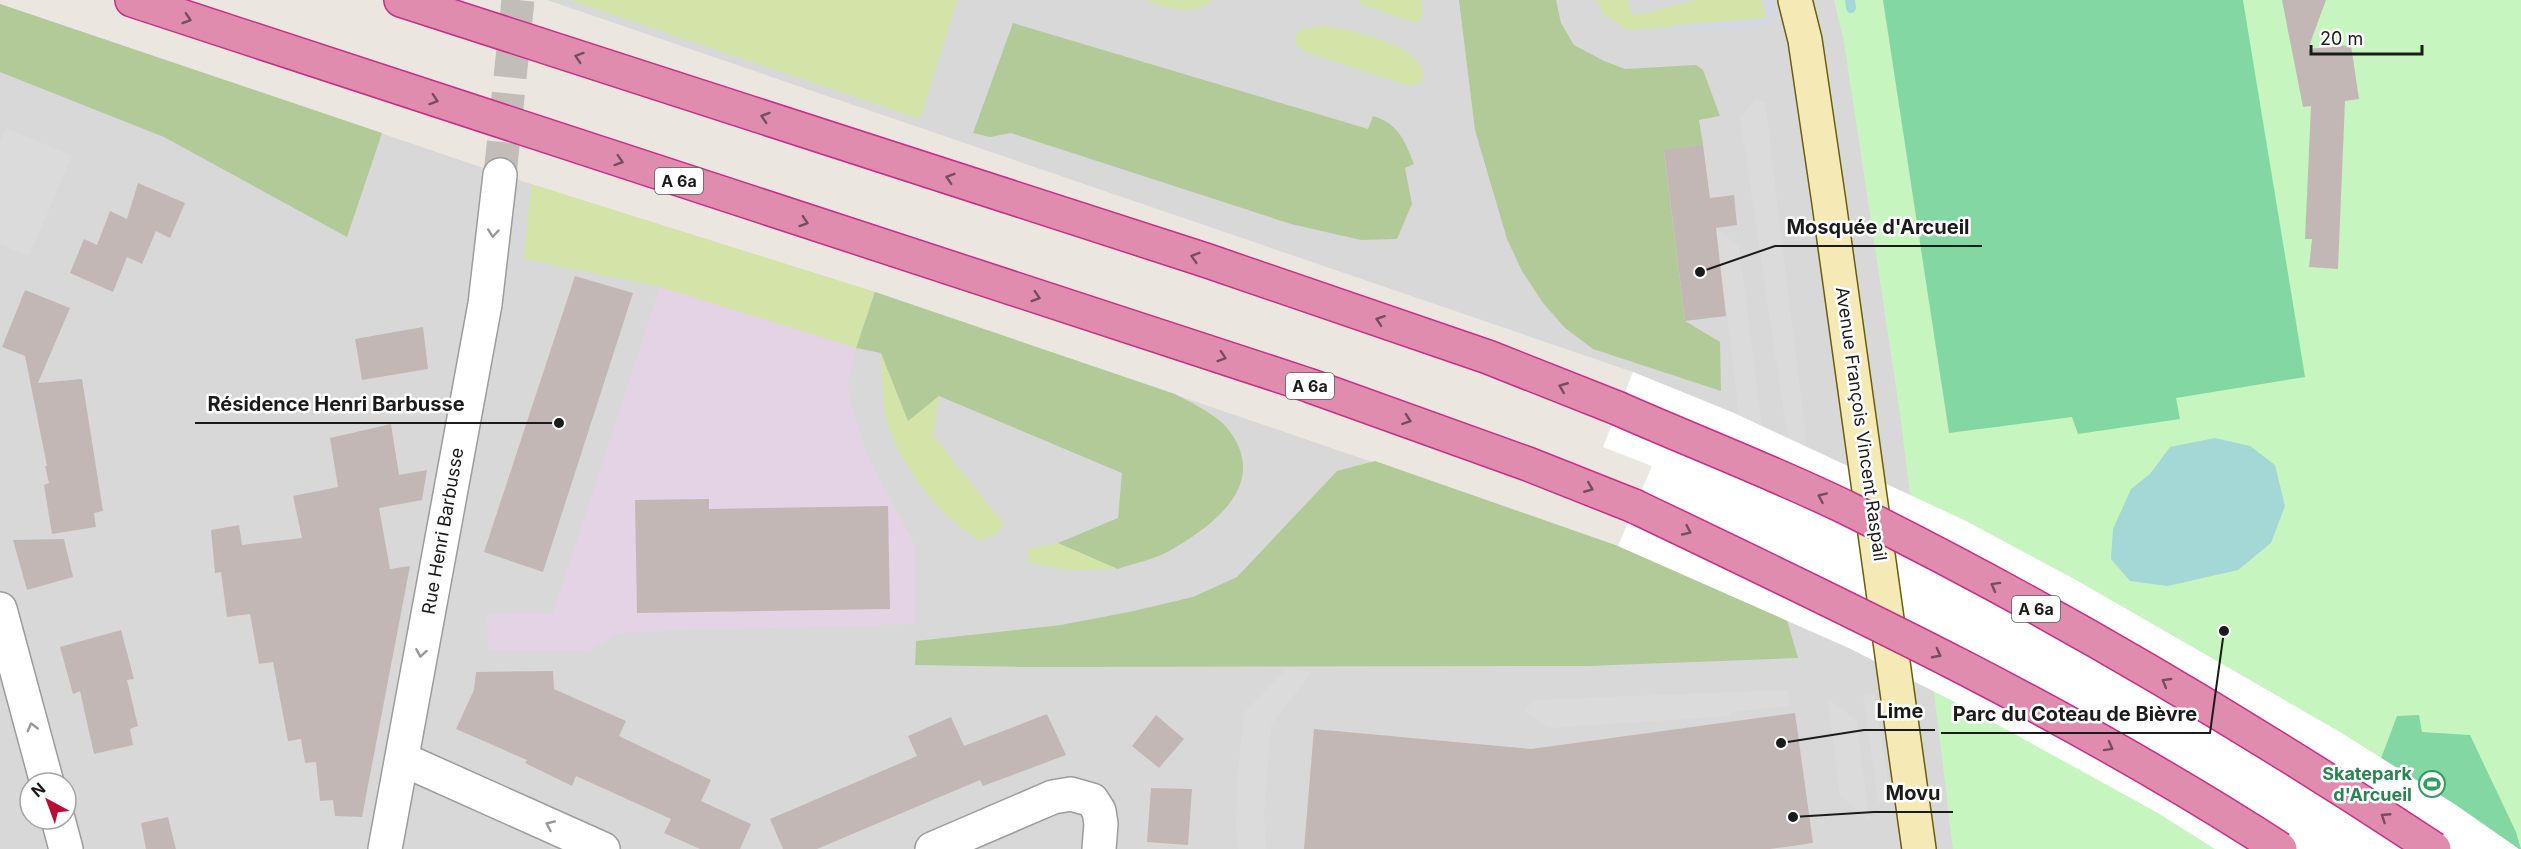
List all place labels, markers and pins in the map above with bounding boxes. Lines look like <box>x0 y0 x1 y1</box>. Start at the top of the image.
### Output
callout: Mosquée d'Arcueil <box>1775 208 1982 246</box>
callout: Résidence Henri Barbusse <box>195 385 476 423</box>
callout: Lime <box>1864 692 1935 730</box>
callout: Parc du Coteau de Bièvre <box>1941 695 2210 733</box>
place label: Skatepark d'Arcueil <box>2322 763 2413 805</box>
sports icon: Skatepark d'Arcueil <box>2417 769 2447 799</box>
callout: Movu <box>1874 774 1953 812</box>

